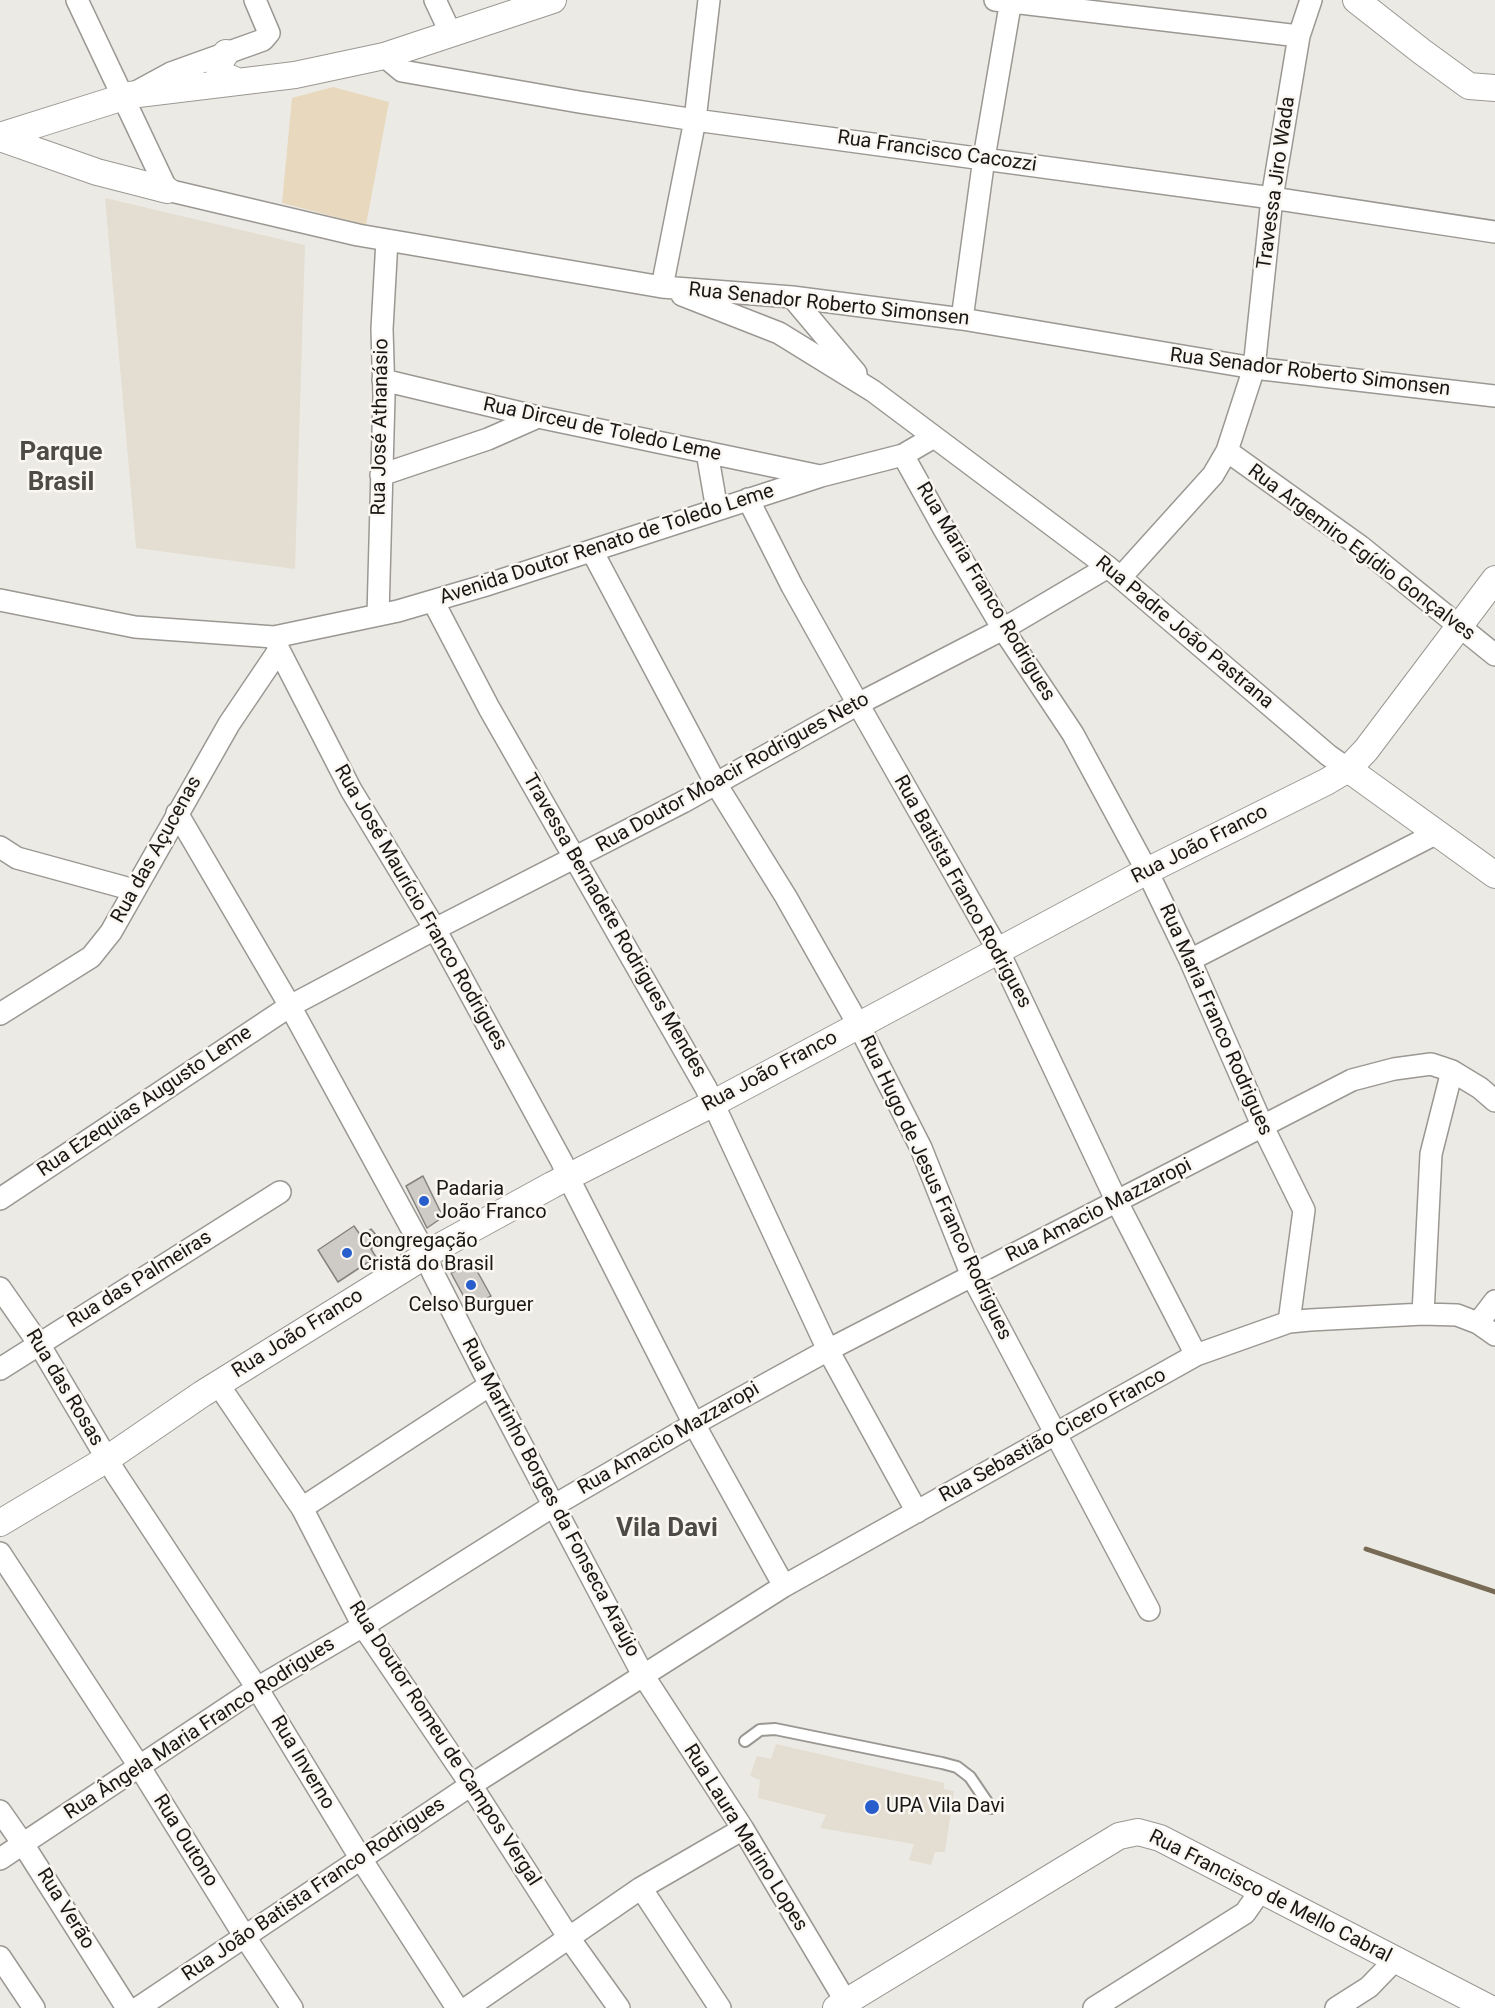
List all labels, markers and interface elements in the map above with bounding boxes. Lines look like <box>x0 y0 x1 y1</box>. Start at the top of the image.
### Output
street label: Travessa Jiro Wada <box>1253 95 1301 271</box>
street label: Rua Francisco Cacozzi <box>836 126 1038 178</box>
street label: Rua Senador Roberto Simonsen <box>687 278 971 332</box>
street label: Rua José Athanásio <box>367 338 395 516</box>
street label: Rua Senador Roberto Simonsen <box>1168 344 1452 402</box>
street label: Rua Dirceu de Toledo Leme <box>481 393 723 467</box>
district label: Parque Brasil <box>19 437 103 498</box>
street label: Rua Argemiro Egídio Gonçalves <box>1243 460 1479 646</box>
street label: Rua Maria Franco Rodrigues <box>910 478 1060 706</box>
street label: Avenida Doutor Renato de Toledo Leme <box>437 479 777 611</box>
street label: Rua Padre João Pastrana <box>1090 551 1278 715</box>
street label: Rua Doutor Moacir Rodrigues Neto <box>592 688 874 858</box>
street label: Rua José Maurício Franco Rodrigues <box>328 761 512 1055</box>
street label: Travessa Bernadete Rodrigues Mendes <box>517 770 711 1082</box>
street label: Rua Batista Franco Rodrigues <box>888 771 1036 1013</box>
street label: Rua das Açucenas <box>107 772 207 928</box>
street label: Rua João Franco <box>1128 800 1272 890</box>
street label: Rua Maria Franco Rodrigues <box>1153 901 1277 1139</box>
street label: Rua Ezequias Augusto Leme <box>33 1021 257 1183</box>
street label: Rua João Franco <box>698 1026 842 1118</box>
street label: Rua Hugo de Jesus Franco Rodrigues <box>854 1032 1016 1344</box>
street label: Rua Amacio Mazzaropi <box>1002 1154 1196 1268</box>
place label: Padaria João Franco <box>436 1178 547 1225</box>
marker: Padaria João Franco <box>417 1194 431 1208</box>
street label: Rua das Palmeiras <box>63 1226 217 1334</box>
place label: Congregação Cristã do Brasil <box>359 1230 494 1277</box>
marker: Congregação Cristã do Brasil <box>340 1246 354 1260</box>
marker: Celso Burguer <box>464 1278 478 1292</box>
street label: Rua João Franco <box>228 1284 368 1384</box>
place label: Celso Burguer <box>409 1294 533 1318</box>
street label: Rua das Rosas <box>20 1325 108 1451</box>
street label: Rua Martinho Borges da Fonseca Araújo <box>456 1335 644 1661</box>
street label: Rua Sebastião Cicero Franco <box>935 1364 1171 1508</box>
street label: Rua Amacio Mazzaropi <box>574 1377 764 1501</box>
district label: Vila Davi <box>616 1513 718 1545</box>
street label: Rua Doutor Romeu de Campos Vergal <box>343 1597 545 1891</box>
street label: Rua Ângela Maria Franco Rodrigues <box>60 1632 340 1826</box>
street label: Rua Inverno <box>265 1712 339 1814</box>
street label: Rua Laura Marino Lopes <box>678 1740 812 1936</box>
street label: Rua Outono <box>147 1790 223 1892</box>
street label: Rua João Batista Franco Rodrigues <box>178 1793 450 1987</box>
place label: UPA Vila Davi <box>886 1795 1005 1819</box>
marker: UPA Vila Davi <box>863 1798 881 1816</box>
street label: Rua Francisco de Mello Cabral <box>1145 1825 1395 1969</box>
street label: Rua Verão <box>31 1864 99 1954</box>

